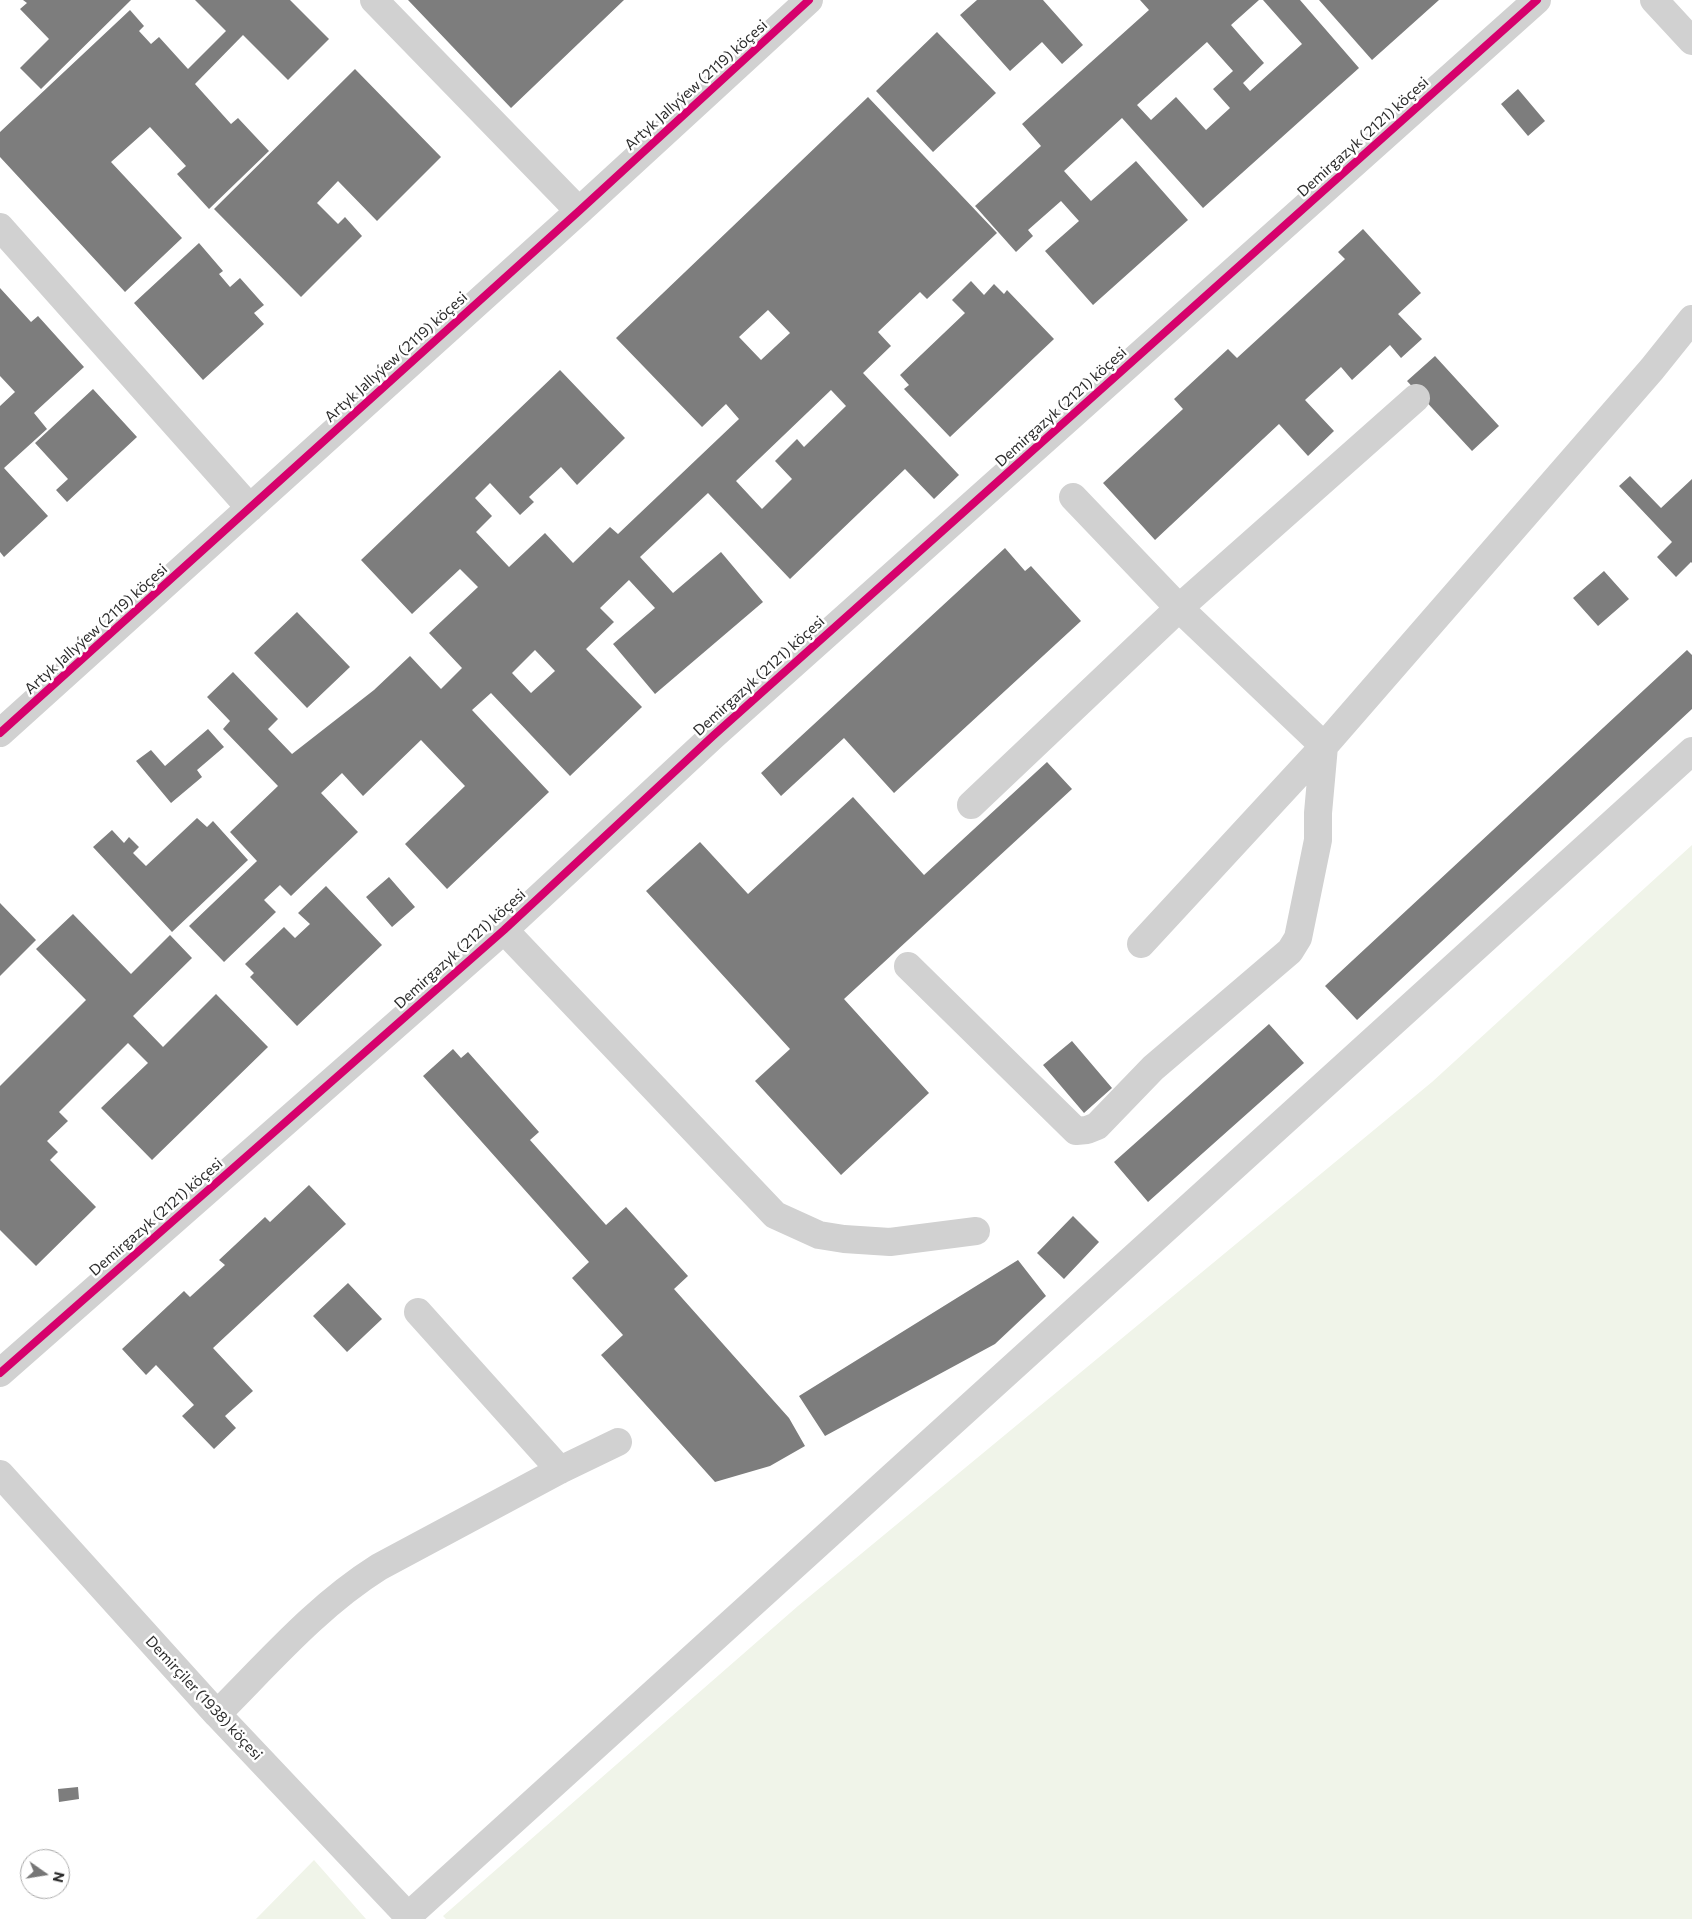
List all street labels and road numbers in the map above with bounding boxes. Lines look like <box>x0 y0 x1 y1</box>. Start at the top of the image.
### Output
street label: Artyk Jallyýew (2119) köçesi <box>621 16 771 154</box>
street label: Demirgazyk (2121) köçesi <box>1294 73 1432 201</box>
street label: Artyk Jallyýew (2119) köçesi <box>321 288 471 426</box>
street label: Demirgazyk (2121) köçesi <box>992 343 1130 471</box>
street label: Artyk Jallyýew (2119) köçesi <box>21 560 171 698</box>
street label: Demirgazyk (2121) köçesi <box>690 612 828 740</box>
street label: Demirgazyk (2121) köçesi <box>391 885 529 1013</box>
street label: Demirgazyk (2121) köçesi <box>86 1154 226 1280</box>
street label: Demirçiler (1938) köçesi <box>142 1632 266 1764</box>

